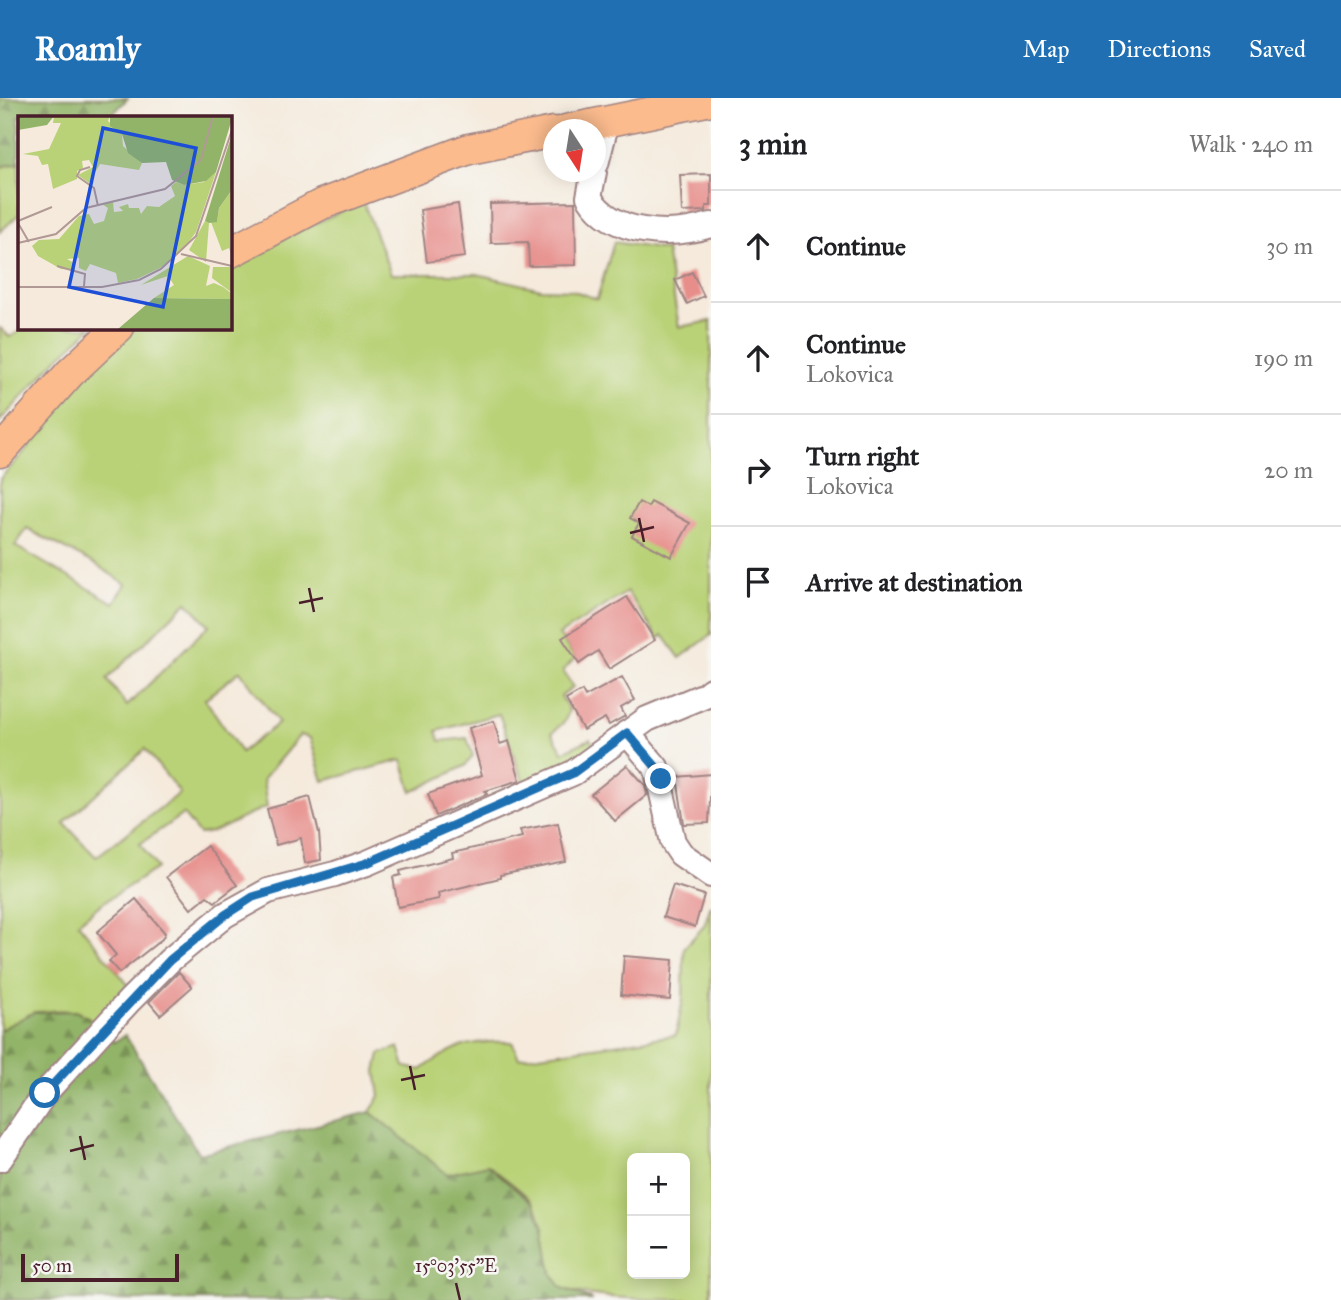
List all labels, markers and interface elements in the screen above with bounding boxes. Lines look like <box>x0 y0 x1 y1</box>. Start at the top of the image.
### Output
text: Roamly <box>35 29 140 69</box>
text: Map <box>1023 34 1070 64</box>
text: Directions <box>1108 34 1211 64</box>
text: Saved <box>1249 34 1306 64</box>
inset map <box>18 116 231 329</box>
north arrow <box>543 119 606 182</box>
text: 3 min <box>739 126 807 162</box>
text: Walk · 240 m <box>1189 130 1313 158</box>
icon: ahead <box>739 227 777 265</box>
text: Continue <box>806 230 906 262</box>
text: 30 m <box>1266 232 1313 260</box>
text: Continue <box>806 328 906 360</box>
icon: ahead <box>739 339 777 377</box>
text: 190 m <box>1254 344 1313 372</box>
text: Lokovica <box>806 360 893 388</box>
text: Turn right <box>806 440 919 472</box>
icon: right <box>739 451 777 489</box>
text: 20 m <box>1264 456 1313 484</box>
text: Lokovica <box>806 472 893 500</box>
icon: arrive <box>739 563 777 601</box>
text: Arrive at destination <box>806 566 1023 598</box>
route end <box>645 763 676 794</box>
route start <box>29 1077 60 1108</box>
map controls <box>627 1153 690 1279</box>
button: + <box>627 1153 690 1216</box>
button: − <box>627 1216 690 1279</box>
scale bar <box>21 1251 178 1283</box>
text: 50 m <box>32 1254 72 1277</box>
text: 15°03'55"E <box>415 1255 497 1277</box>

